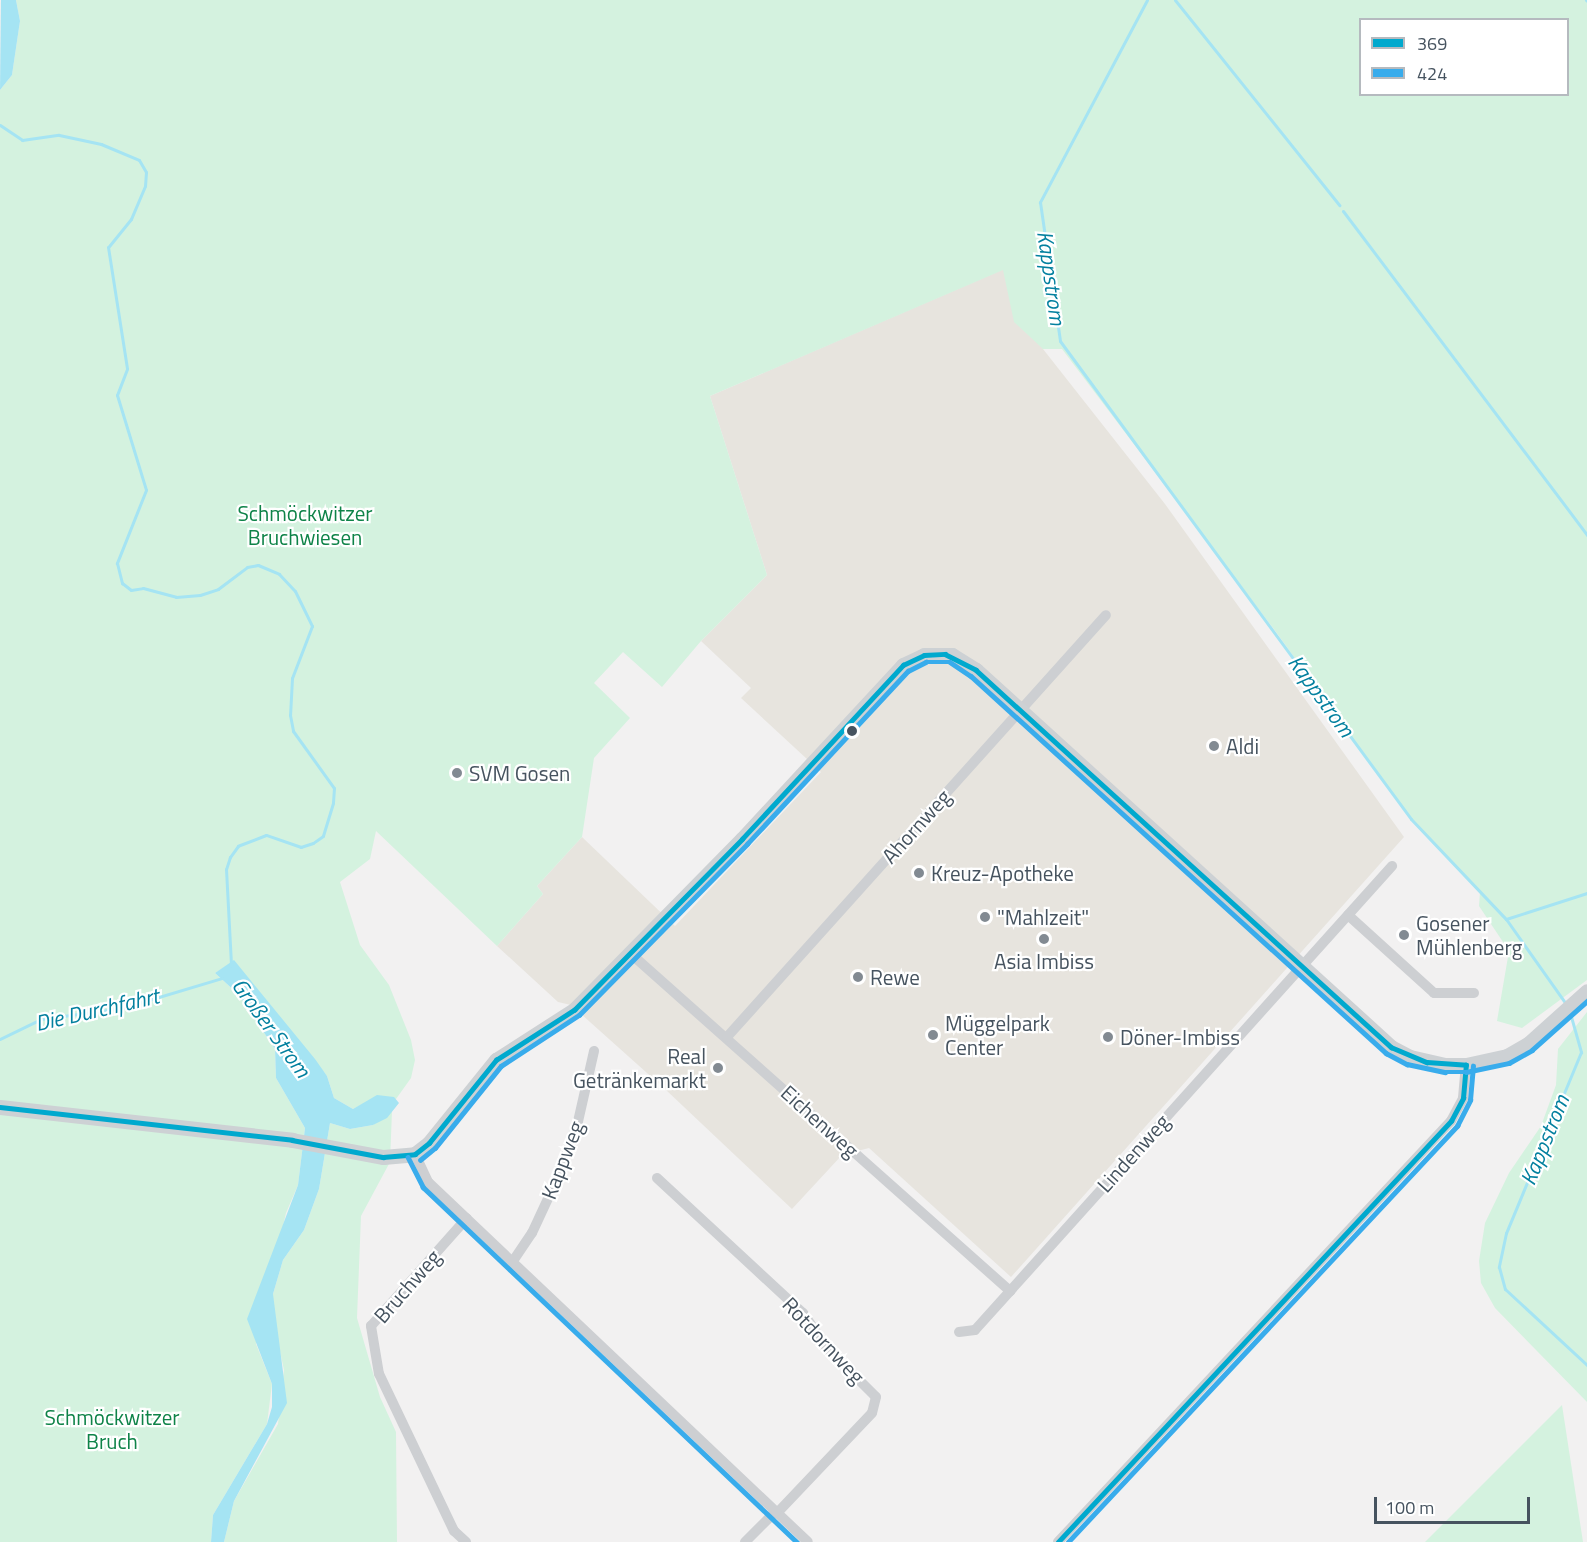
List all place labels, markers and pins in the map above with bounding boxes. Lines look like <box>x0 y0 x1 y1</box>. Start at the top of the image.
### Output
unlabelled marker <box>846 725 858 737</box>
place label: Aldi <box>1226 733 1259 759</box>
marker: Aldi <box>1207 739 1221 753</box>
place label: SVM Gosen <box>469 760 570 786</box>
marker: SVM Gosen <box>450 766 464 780</box>
place label: Kreuz-Apotheke <box>931 860 1074 886</box>
marker: Kreuz-Apotheke <box>912 866 926 880</box>
place label: "Mahlzeit" <box>997 904 1089 930</box>
marker: "Mahlzeit" <box>978 910 992 924</box>
place label: Gosener Mühlenberg <box>1416 910 1522 960</box>
marker: Gosener Mühlenberg <box>1397 928 1411 942</box>
marker: Asia Imbiss <box>1037 932 1051 946</box>
place label: Asia Imbiss <box>994 948 1094 974</box>
place label: Rewe <box>870 964 920 990</box>
marker: Rewe <box>851 970 865 984</box>
place label: Müggelpark Center <box>945 1010 1050 1060</box>
place label: Döner-Imbiss <box>1120 1024 1240 1050</box>
marker: Müggelpark Center <box>926 1028 940 1042</box>
marker: Döner-Imbiss <box>1101 1030 1115 1044</box>
place label: Real Getränkemarkt <box>573 1043 706 1093</box>
marker: Real Getränkemarkt <box>711 1061 725 1075</box>

